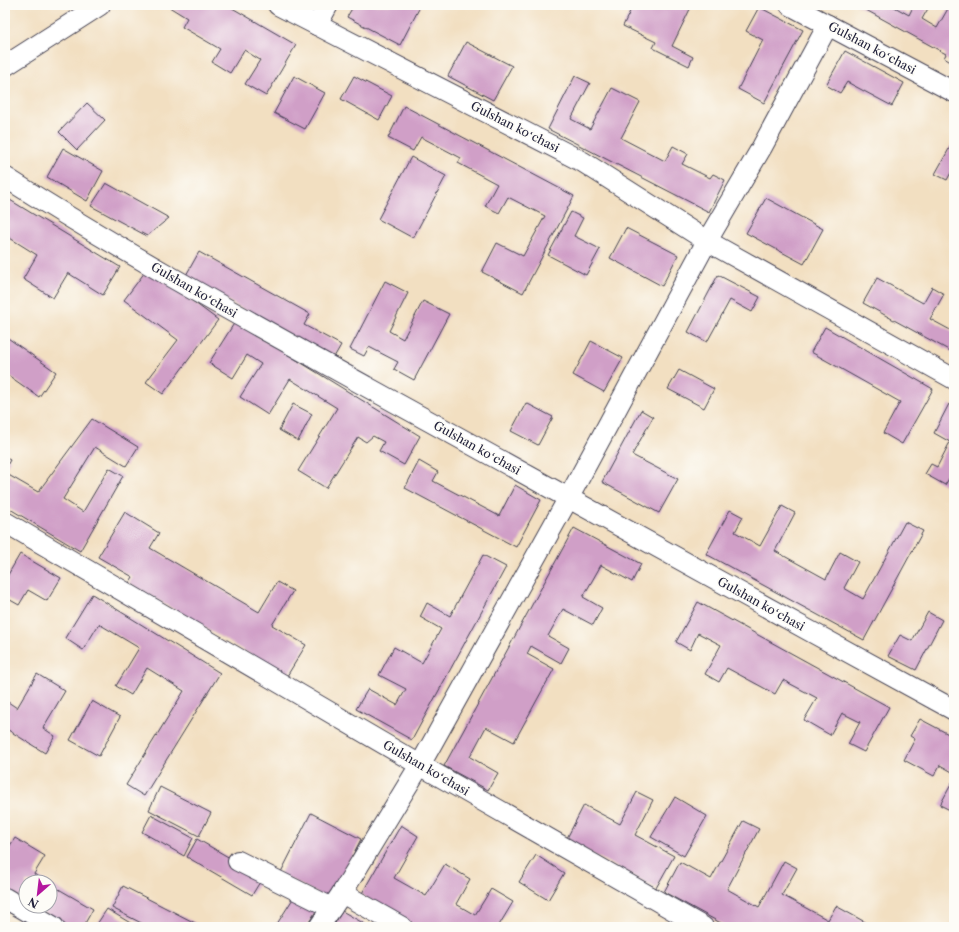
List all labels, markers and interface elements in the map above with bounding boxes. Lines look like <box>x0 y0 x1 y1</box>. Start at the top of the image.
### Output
street label: Gulshan koʻchasi <box>826 18 919 77</box>
street label: Gulshan koʻchasi <box>468 98 562 155</box>
street label: Gulshan koʻchasi <box>148 259 240 321</box>
street label: Gulshan koʻchasi <box>431 417 524 478</box>
street label: Gulshan koʻchasi <box>715 573 808 634</box>
street label: Gulshan koʻchasi <box>380 737 472 799</box>
north arrow <box>18 874 58 914</box>
text: N <box>25 894 41 911</box>

